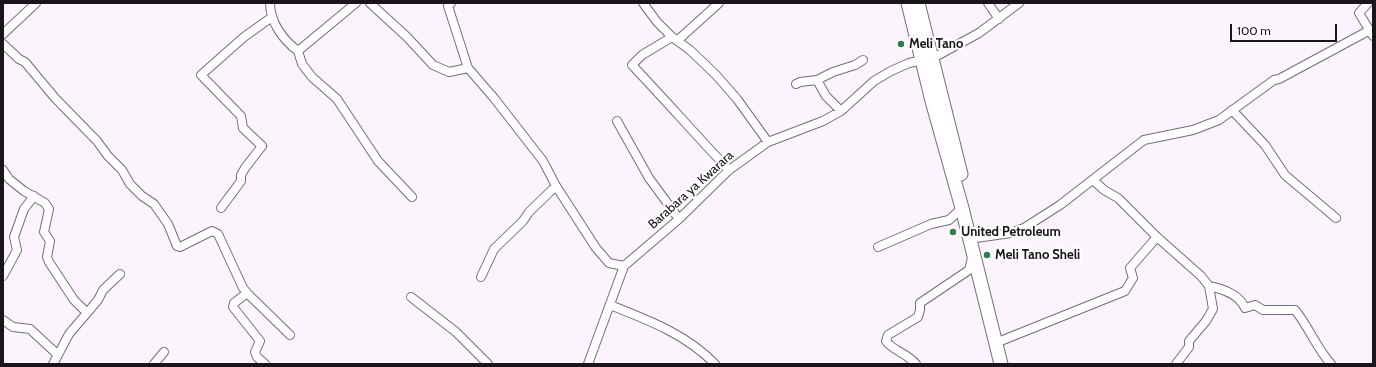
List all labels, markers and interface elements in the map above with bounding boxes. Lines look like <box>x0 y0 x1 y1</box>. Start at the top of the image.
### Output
scale bar <box>1232 16 1339 42</box>
text: 100 m <box>1237 23 1271 38</box>
place label: Meli Tano <box>909 36 963 52</box>
marker: Meli Tano <box>896 39 906 49</box>
street label: Barabara ya Kwarara <box>645 148 737 232</box>
place label: United Petroleum <box>961 224 1061 240</box>
marker: United Petroleum <box>948 227 958 237</box>
place label: Meli Tano Sheli <box>995 247 1080 263</box>
marker: Meli Tano Sheli <box>982 250 992 260</box>

